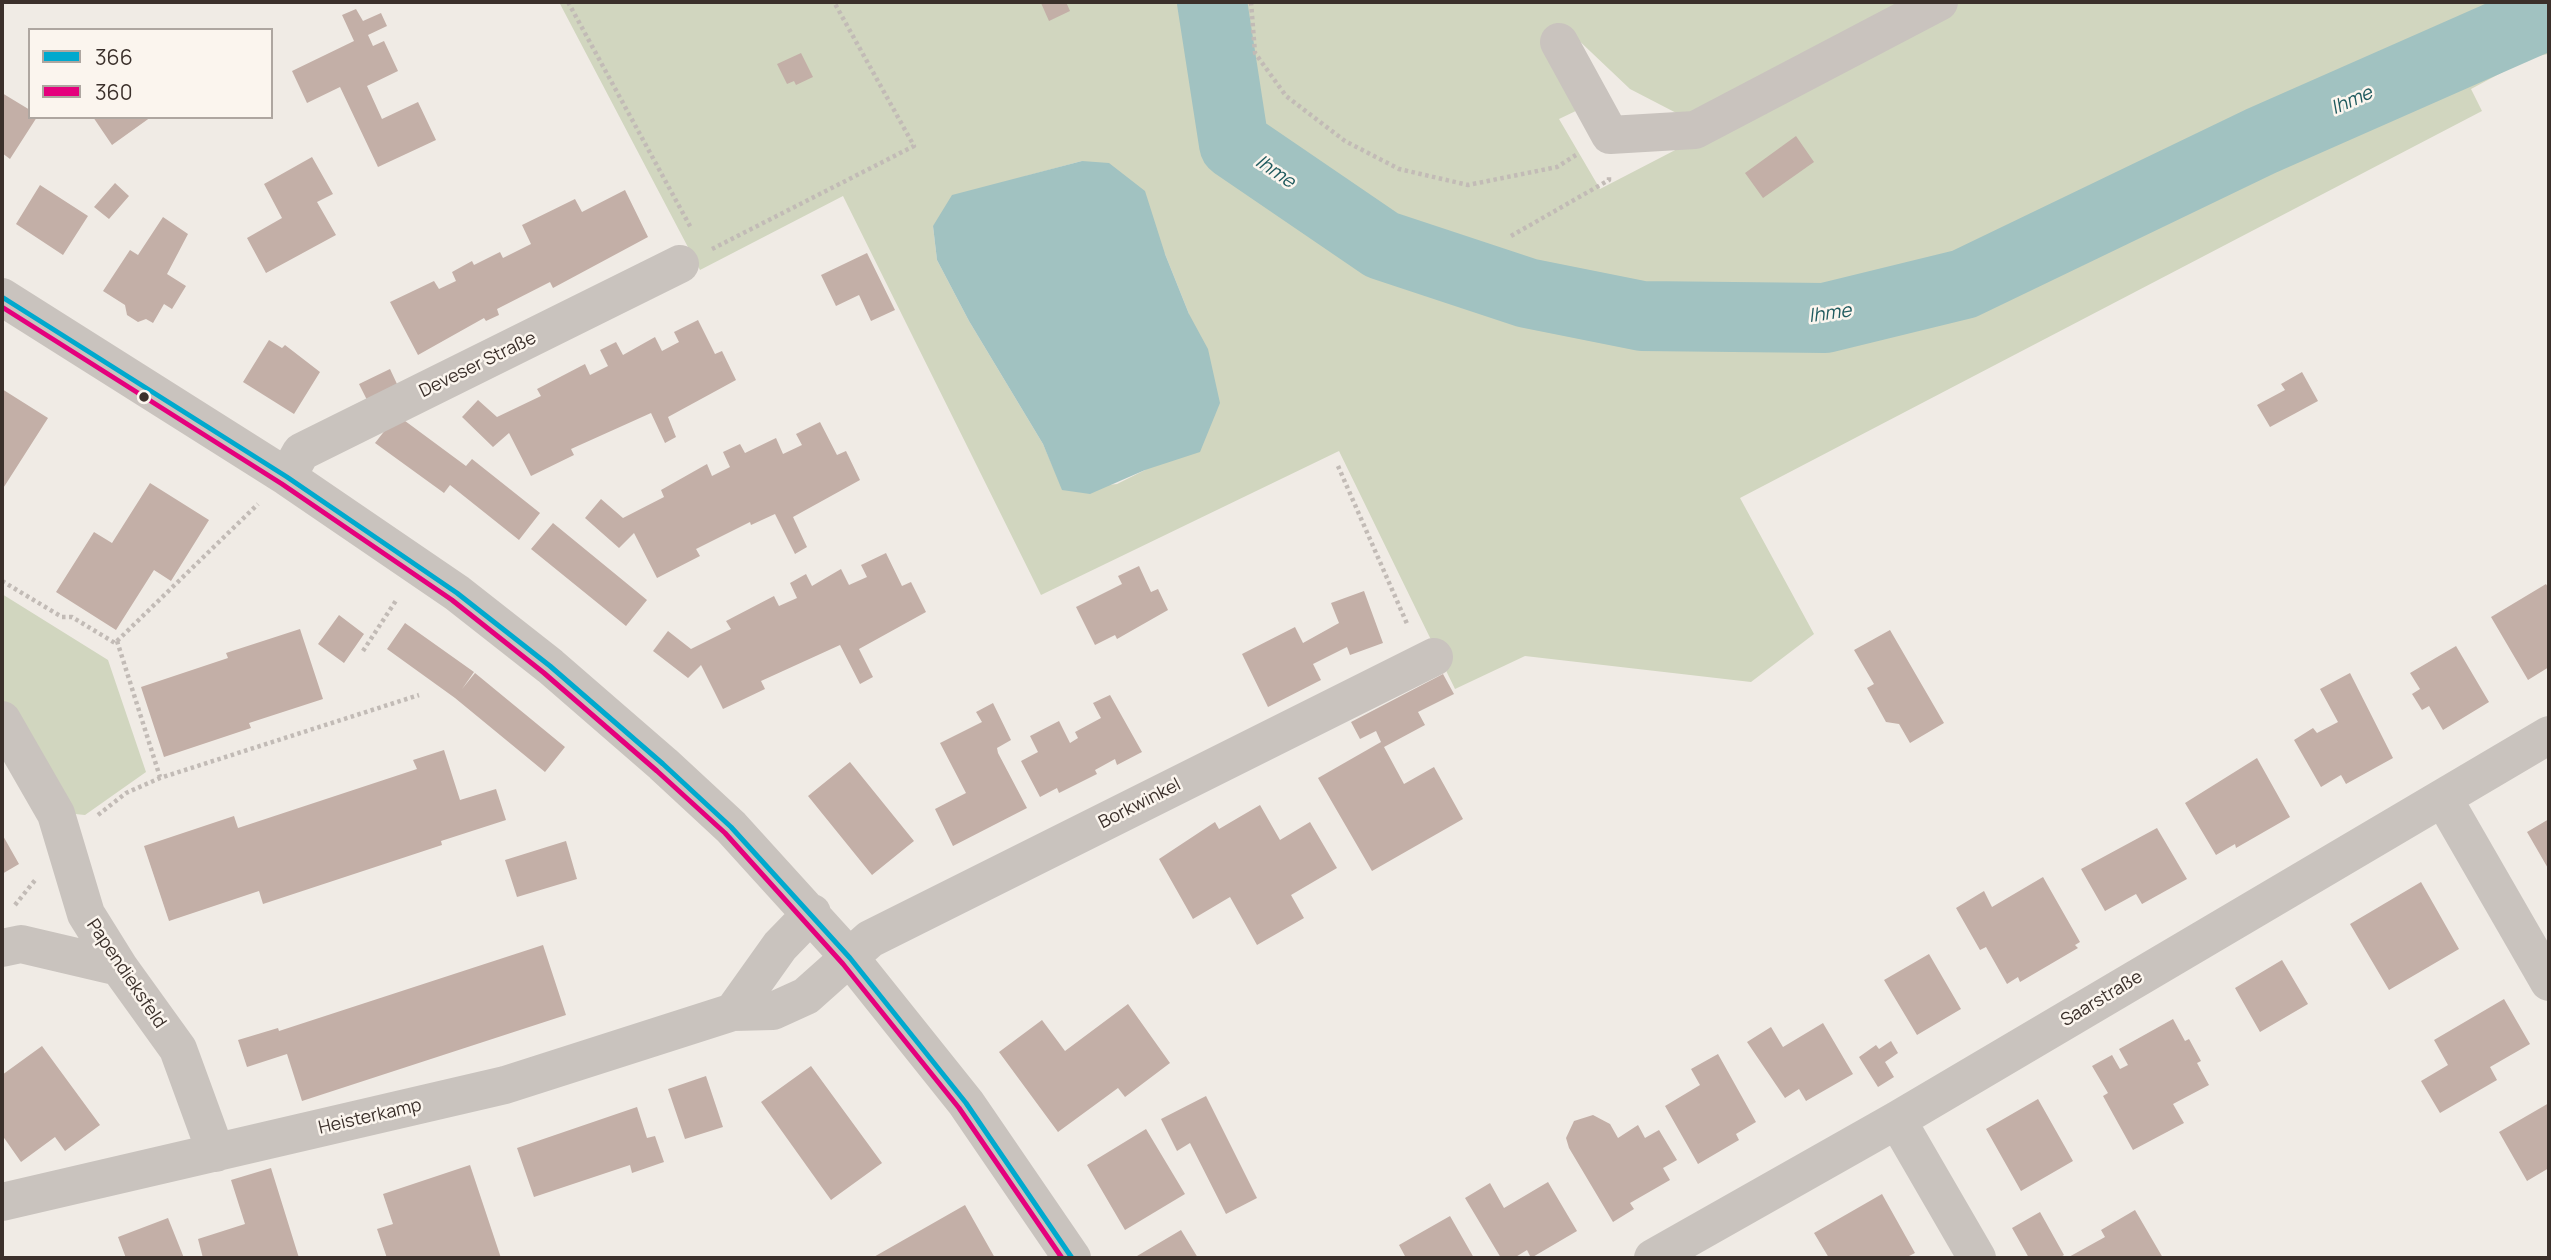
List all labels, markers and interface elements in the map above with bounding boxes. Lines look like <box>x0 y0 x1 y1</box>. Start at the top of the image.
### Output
legend <box>28 28 273 119</box>
text: 366 <box>95 43 133 71</box>
text: 360 <box>95 78 132 106</box>
water label: Ihme <box>2328 82 2376 120</box>
water label: Ihme <box>1251 151 1299 193</box>
water label: Ihme <box>1807 300 1853 328</box>
street label: Deveser Straße <box>416 327 540 403</box>
unlabelled marker <box>137 390 151 404</box>
street label: Borkwinkel <box>1095 774 1185 834</box>
street label: Papendieksfeld <box>82 915 170 1033</box>
street label: Saarstraße <box>2057 966 2147 1032</box>
street label: Heisterkamp <box>316 1095 424 1139</box>

